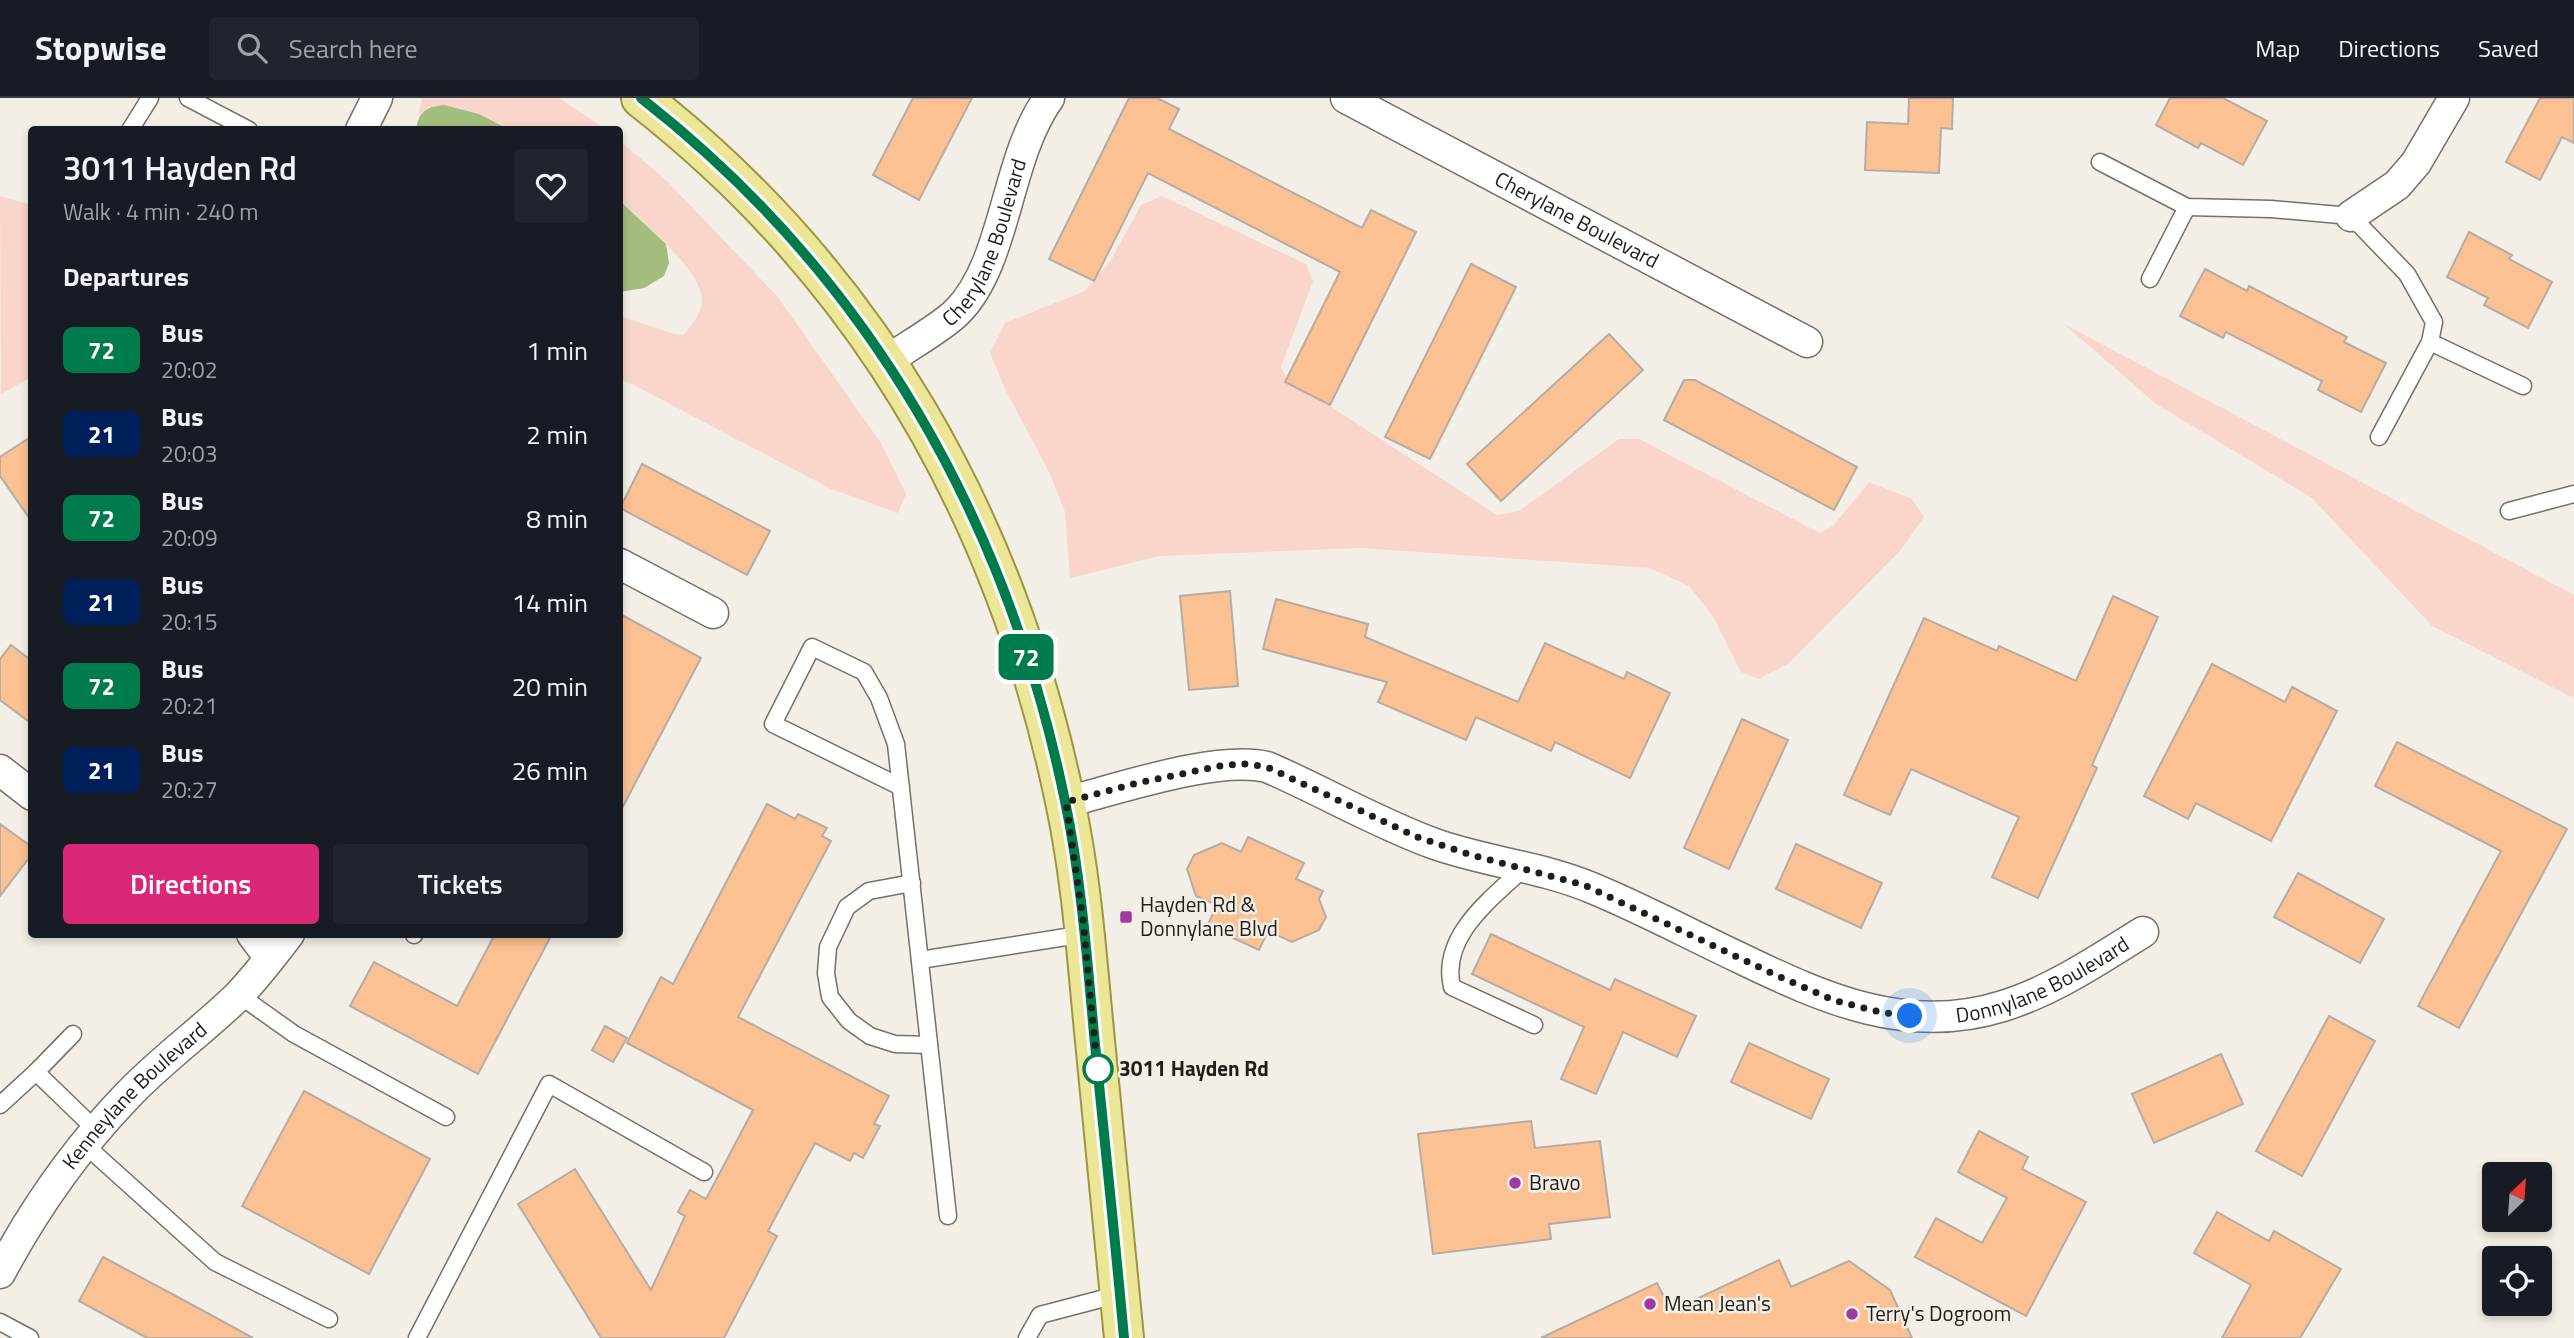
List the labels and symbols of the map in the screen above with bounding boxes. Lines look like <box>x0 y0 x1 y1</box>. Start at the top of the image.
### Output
street label: Cherylane Boulevard <box>935 155 1034 334</box>
street label: Cherylane Boulevard <box>1489 163 1665 276</box>
line badge: 72 <box>995 634 1058 680</box>
place label: Hayden Rd & Donnylane Blvd <box>1140 888 1278 944</box>
marker: Hayden Rd & Donnylane Blvd <box>1118 909 1134 925</box>
street label: Donnylane Boulevard <box>1954 928 2135 1031</box>
your location <box>1892 998 1927 1033</box>
street label: Kenneylane Boulevard <box>54 1014 214 1176</box>
place label: 3011 Hayden Rd <box>1119 1052 1269 1084</box>
marker: 3011 Hayden Rd <box>1083 1054 1113 1084</box>
north arrow <box>2482 1162 2552 1232</box>
place label: Bravo <box>1529 1166 1581 1198</box>
marker: Bravo <box>1507 1175 1523 1191</box>
place label: Mean Jean's <box>1664 1287 1771 1319</box>
marker: Mean Jean's <box>1642 1296 1658 1312</box>
place label: Terry's Dogroom <box>1866 1297 2011 1329</box>
marker: Terry's Dogroom <box>1844 1306 1860 1322</box>

